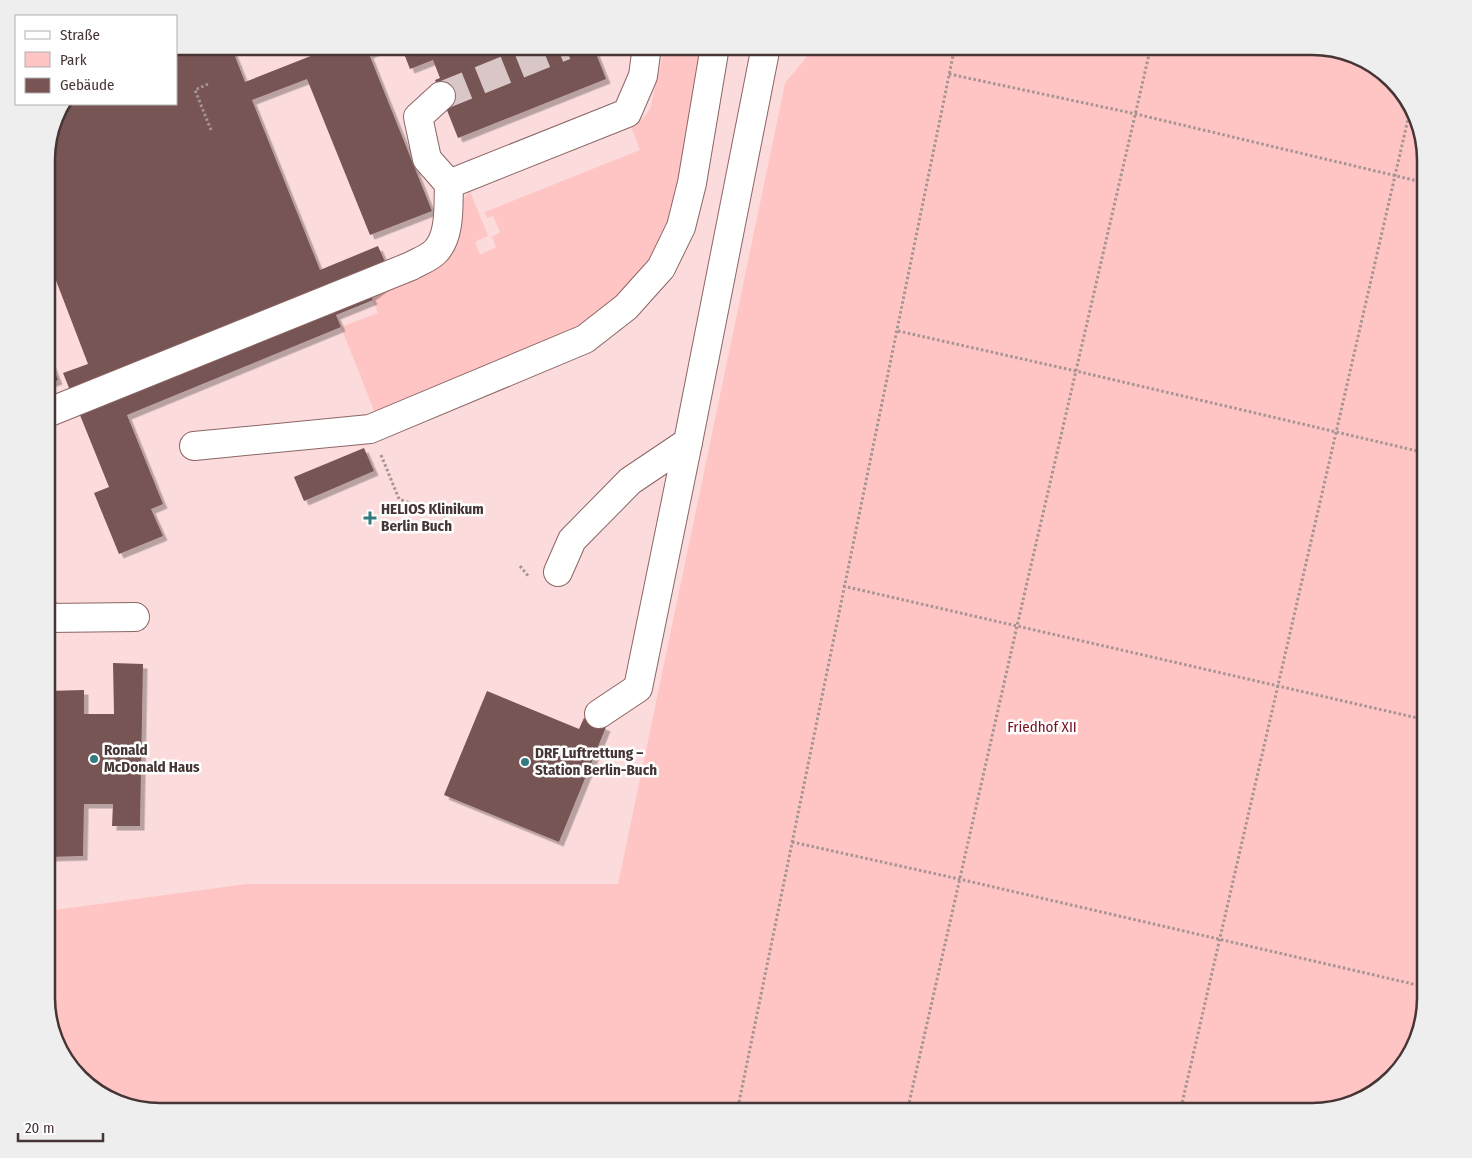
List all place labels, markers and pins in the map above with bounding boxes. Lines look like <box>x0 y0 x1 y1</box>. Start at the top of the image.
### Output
place label: HELIOS Klinikum Berlin Buch <box>381 500 484 535</box>
marker: HELIOS Klinikum Berlin Buch <box>363 511 377 525</box>
place label: Ronald McDonald Haus <box>104 741 200 776</box>
place label: DRF Luftrettung – Station Berlin-Buch <box>535 744 657 779</box>
marker: Ronald McDonald Haus <box>88 753 100 765</box>
marker: DRF Luftrettung – Station Berlin-Buch <box>519 756 531 768</box>

